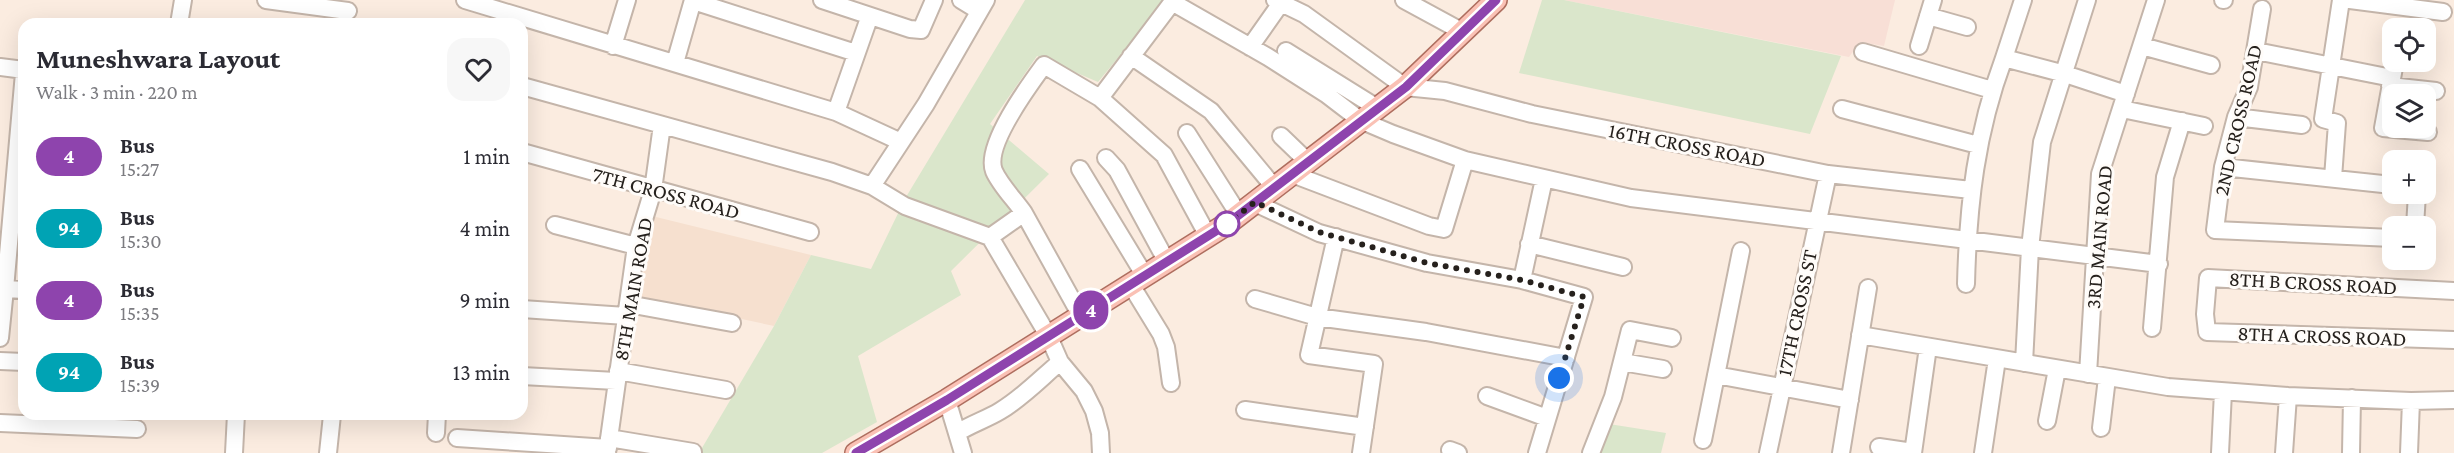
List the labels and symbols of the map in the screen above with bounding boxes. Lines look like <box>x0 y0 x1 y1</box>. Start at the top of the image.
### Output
street label: 2ND CROSS ROAD <box>2209 42 2267 198</box>
street label: 16TH CROSS ROAD <box>1606 118 1768 172</box>
street label: 7TH CROSS ROAD <box>590 162 742 224</box>
street label: 3RD MAIN ROAD <box>2081 164 2117 310</box>
unlabelled marker <box>1214 211 1240 237</box>
street label: 8TH MAIN ROAD <box>609 216 657 362</box>
street label: 17TH CROSS ST <box>1772 247 1822 378</box>
street label: 8TH B CROSS ROAD <box>2228 267 2398 299</box>
line badge: 4 <box>1072 290 1110 330</box>
street label: 8TH A CROSS ROAD <box>2237 321 2407 351</box>
your location <box>1544 363 1574 393</box>

